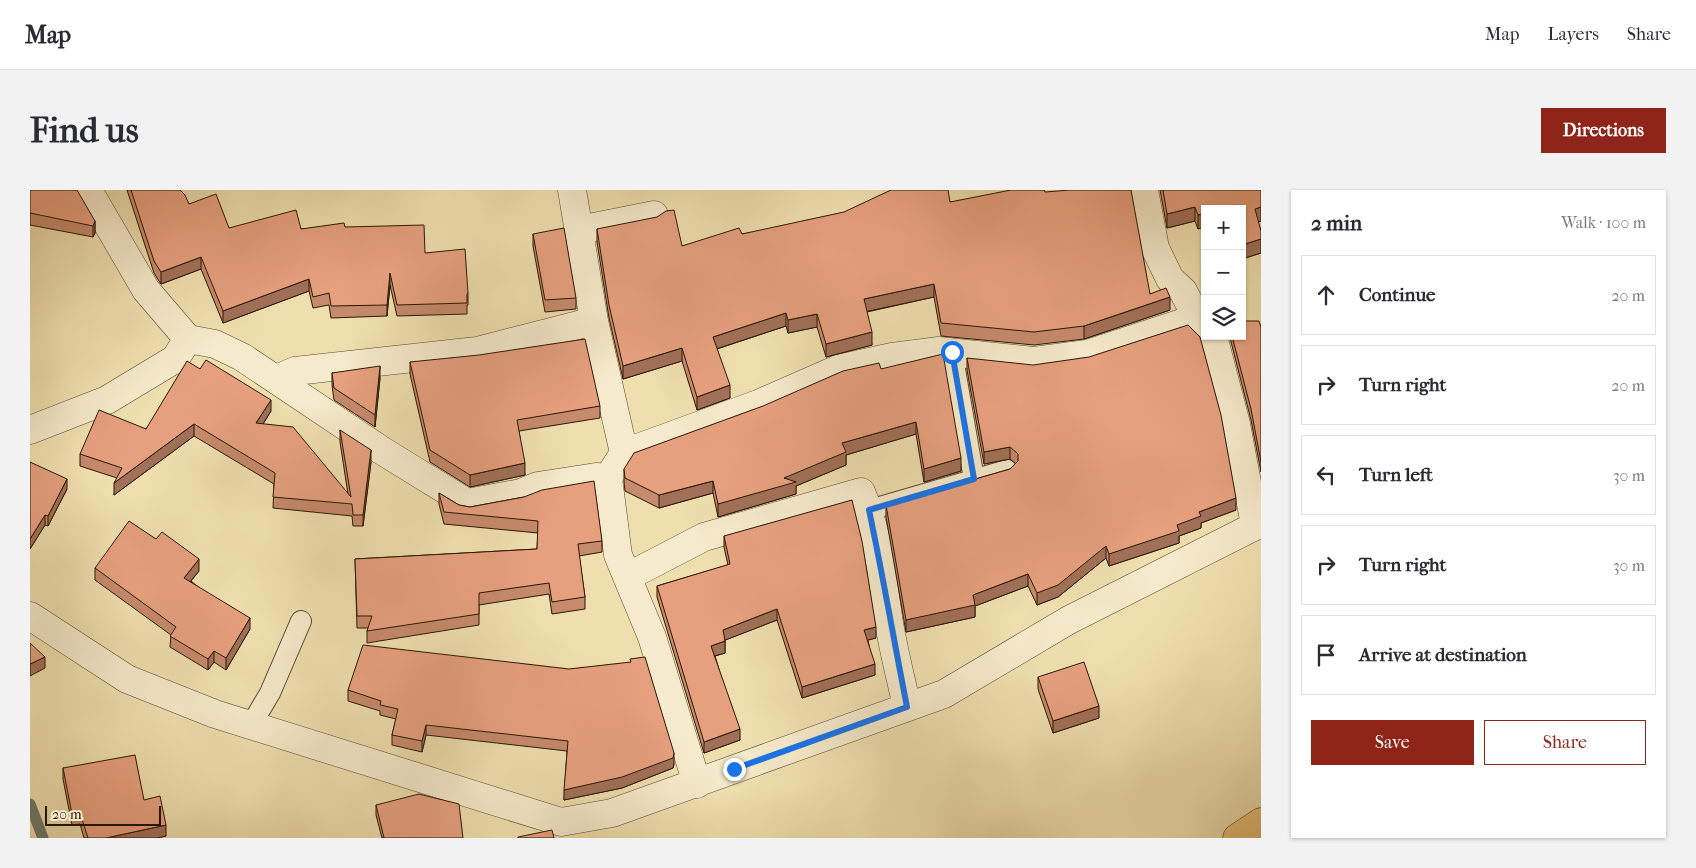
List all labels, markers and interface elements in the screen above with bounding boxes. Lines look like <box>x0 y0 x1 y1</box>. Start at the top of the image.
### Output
text: Map <box>25 21 71 49</box>
text: Map <box>1485 24 1519 45</box>
text: Layers <box>1547 24 1599 45</box>
text: Share <box>1627 24 1671 45</box>
button: Directions <box>1541 108 1666 153</box>
text: Find us <box>30 110 139 151</box>
map controls <box>1201 205 1246 340</box>
button: + <box>1201 205 1246 250</box>
text: 2 min <box>1311 211 1362 235</box>
text: Walk · 100 m <box>1561 213 1646 232</box>
button: − <box>1201 250 1246 295</box>
icon: ahead <box>1312 281 1340 309</box>
text: Continue <box>1359 284 1435 306</box>
text: 20 m <box>1611 286 1645 305</box>
button: layers <box>1201 295 1246 340</box>
route start <box>941 341 964 364</box>
icon: right <box>1312 371 1340 399</box>
text: Turn right <box>1359 374 1446 396</box>
text: 20 m <box>1611 376 1645 395</box>
icon: left <box>1312 461 1340 489</box>
text: Turn left <box>1359 464 1433 486</box>
text: 30 m <box>1613 466 1645 485</box>
icon: right <box>1312 551 1340 579</box>
text: Turn right <box>1359 554 1446 576</box>
text: 30 m <box>1613 556 1645 575</box>
icon: arrive <box>1312 641 1340 669</box>
text: Arrive at destination <box>1359 644 1527 666</box>
button: Save <box>1311 720 1474 765</box>
button: Share <box>1484 720 1646 765</box>
route end <box>723 758 746 781</box>
scale bar <box>45 803 161 826</box>
text: 20 m <box>52 806 82 823</box>

